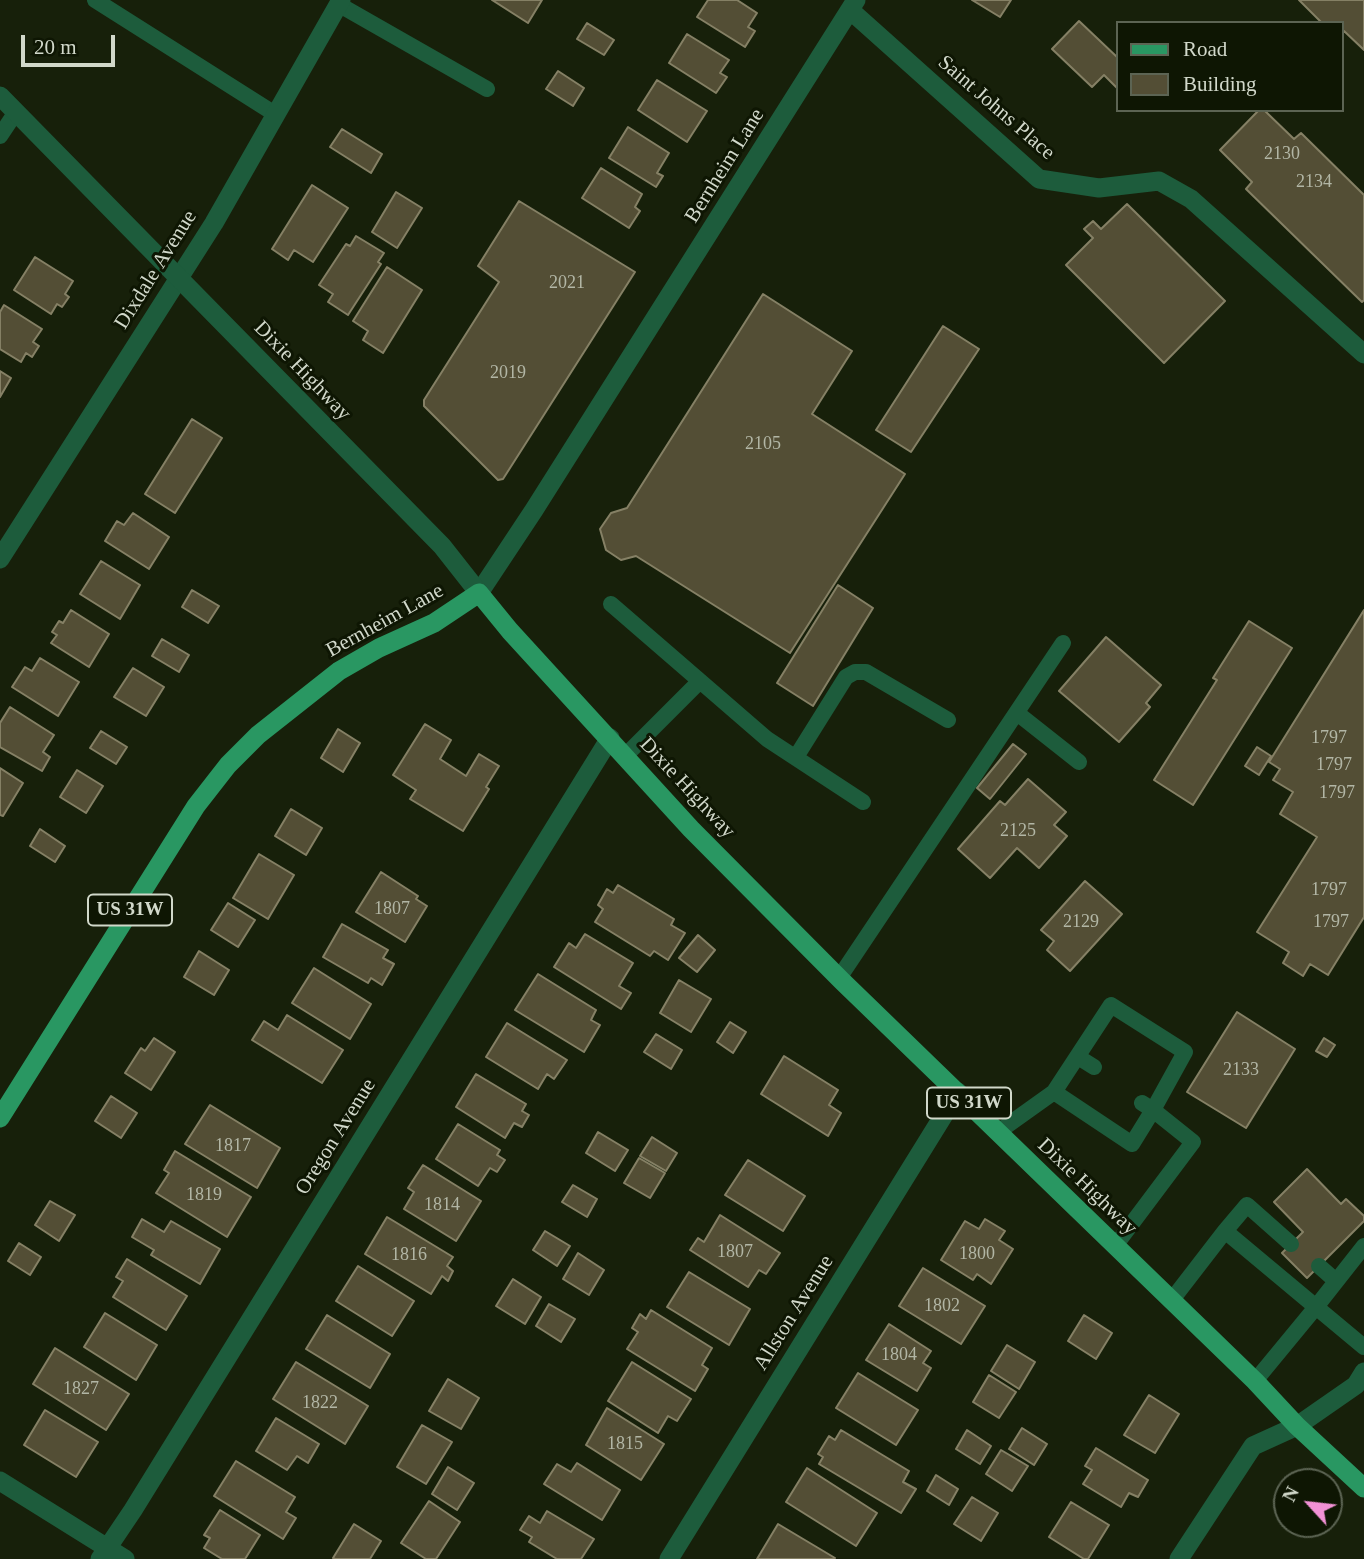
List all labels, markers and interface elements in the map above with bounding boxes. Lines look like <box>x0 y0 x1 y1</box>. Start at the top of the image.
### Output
scale bar <box>24 21 119 65</box>
legend <box>1116 21 1343 112</box>
text: 20 m <box>34 35 77 59</box>
text: Road <box>1183 37 1227 61</box>
street label: Saint Johns Place <box>932 50 1060 166</box>
text: Building <box>1183 72 1257 96</box>
street label: Bernheim Lane <box>680 104 770 228</box>
house number: 2130 <box>1264 143 1300 165</box>
house number: 2134 <box>1296 171 1332 193</box>
street label: Dixdale Avenue <box>109 206 203 334</box>
house number: 2021 <box>549 272 585 294</box>
street label: Dixie Highway <box>248 316 356 426</box>
house number: 2019 <box>490 362 526 384</box>
house number: 2105 <box>745 433 781 455</box>
street label: Bernheim Lane <box>322 578 448 664</box>
house number: 1797 <box>1311 727 1347 749</box>
street label: Dixie Highway <box>634 732 740 844</box>
house number: 1797 <box>1316 754 1352 776</box>
house number: 1797 <box>1319 782 1355 804</box>
house number: 2125 <box>1000 820 1036 842</box>
house number: 1797 <box>1311 879 1347 901</box>
road number: US 31W <box>88 894 172 926</box>
house number: 1807 <box>374 898 410 920</box>
house number: 2129 <box>1063 911 1099 933</box>
house number: 1797 <box>1313 911 1349 933</box>
house number: 2133 <box>1223 1059 1259 1081</box>
street label: Oregon Avenue <box>290 1074 382 1200</box>
road number: US 31W <box>927 1088 1011 1119</box>
street label: Dixie Highway <box>1032 1133 1142 1241</box>
house number: 1817 <box>215 1135 251 1157</box>
house number: 1819 <box>186 1184 222 1206</box>
house number: 1814 <box>424 1194 460 1216</box>
house number: 1807 <box>717 1241 753 1263</box>
house number: 1800 <box>959 1243 995 1265</box>
house number: 1816 <box>391 1244 427 1266</box>
street label: Allston Avenue <box>749 1251 839 1375</box>
house number: 1802 <box>924 1295 960 1317</box>
house number: 1804 <box>881 1344 917 1366</box>
house number: 1827 <box>63 1378 99 1400</box>
house number: 1822 <box>302 1392 338 1414</box>
house number: 1815 <box>607 1433 643 1455</box>
north arrow <box>1273 1468 1343 1538</box>
text: N <box>1278 1483 1303 1505</box>

